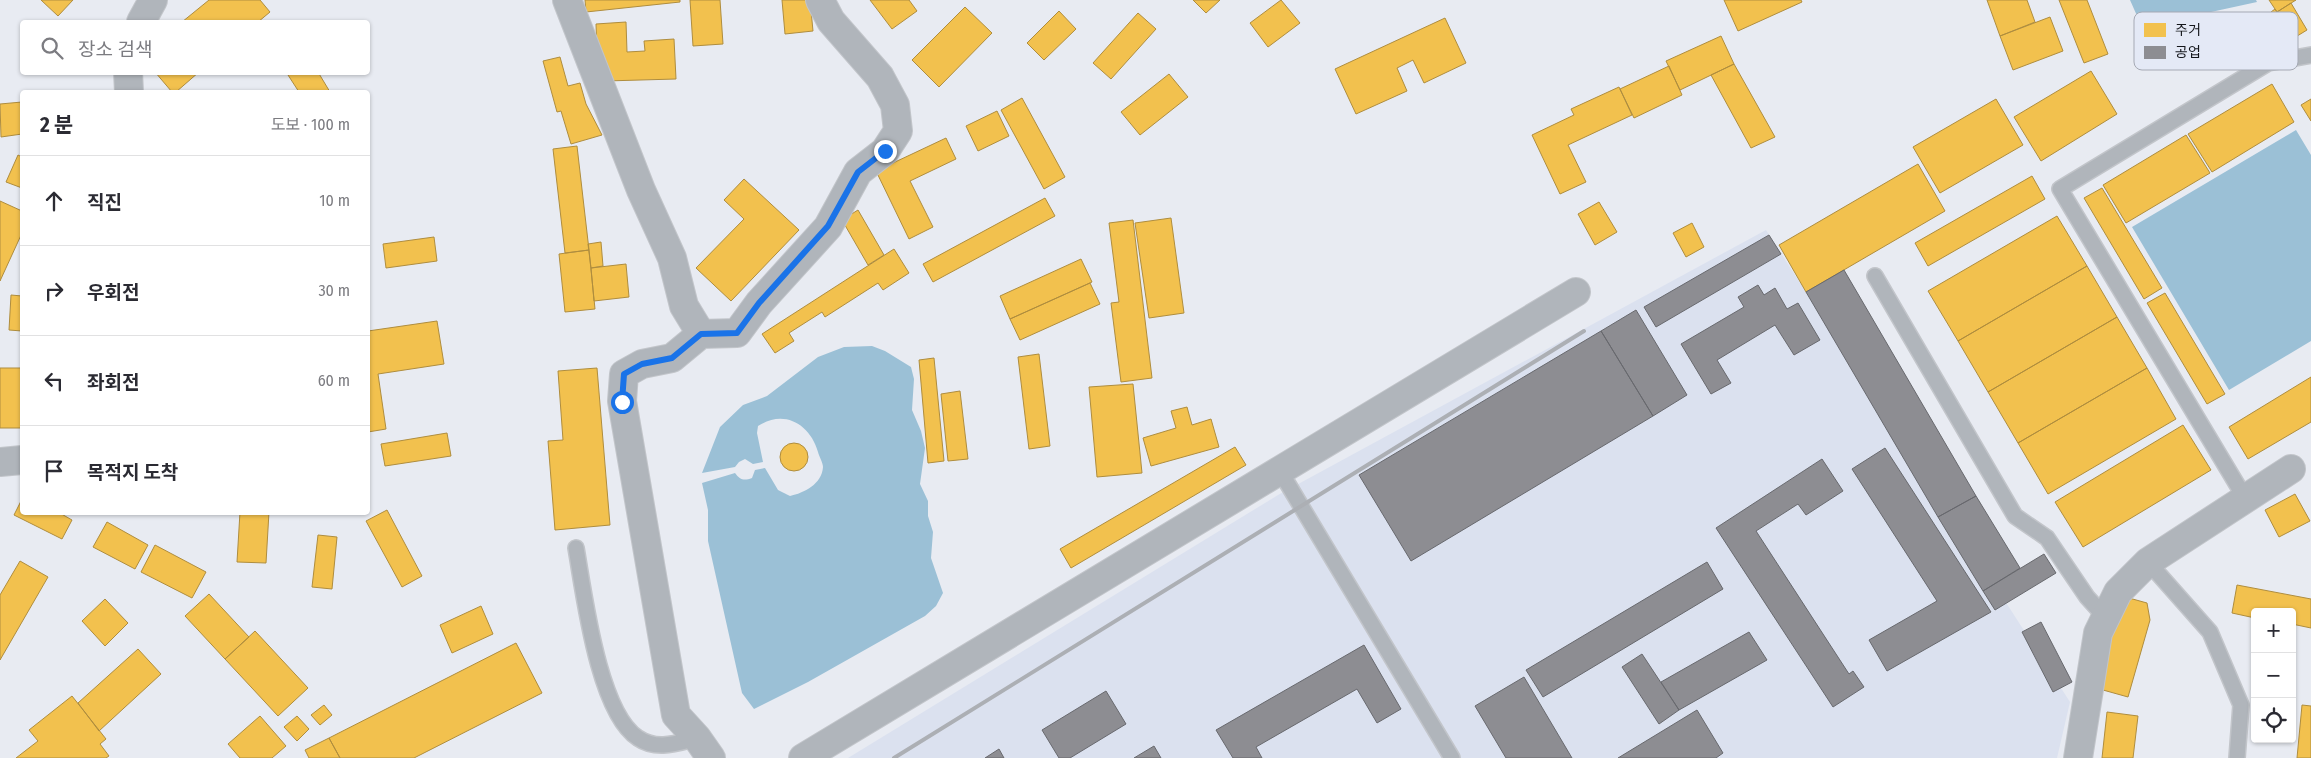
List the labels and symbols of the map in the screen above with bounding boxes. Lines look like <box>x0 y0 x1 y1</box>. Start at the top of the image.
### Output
legend <box>2134 12 2298 70</box>
text: 주거 <box>2175 22 2201 39</box>
text: 공업 <box>2175 44 2201 61</box>
route end <box>874 140 897 163</box>
route start <box>611 391 634 414</box>

